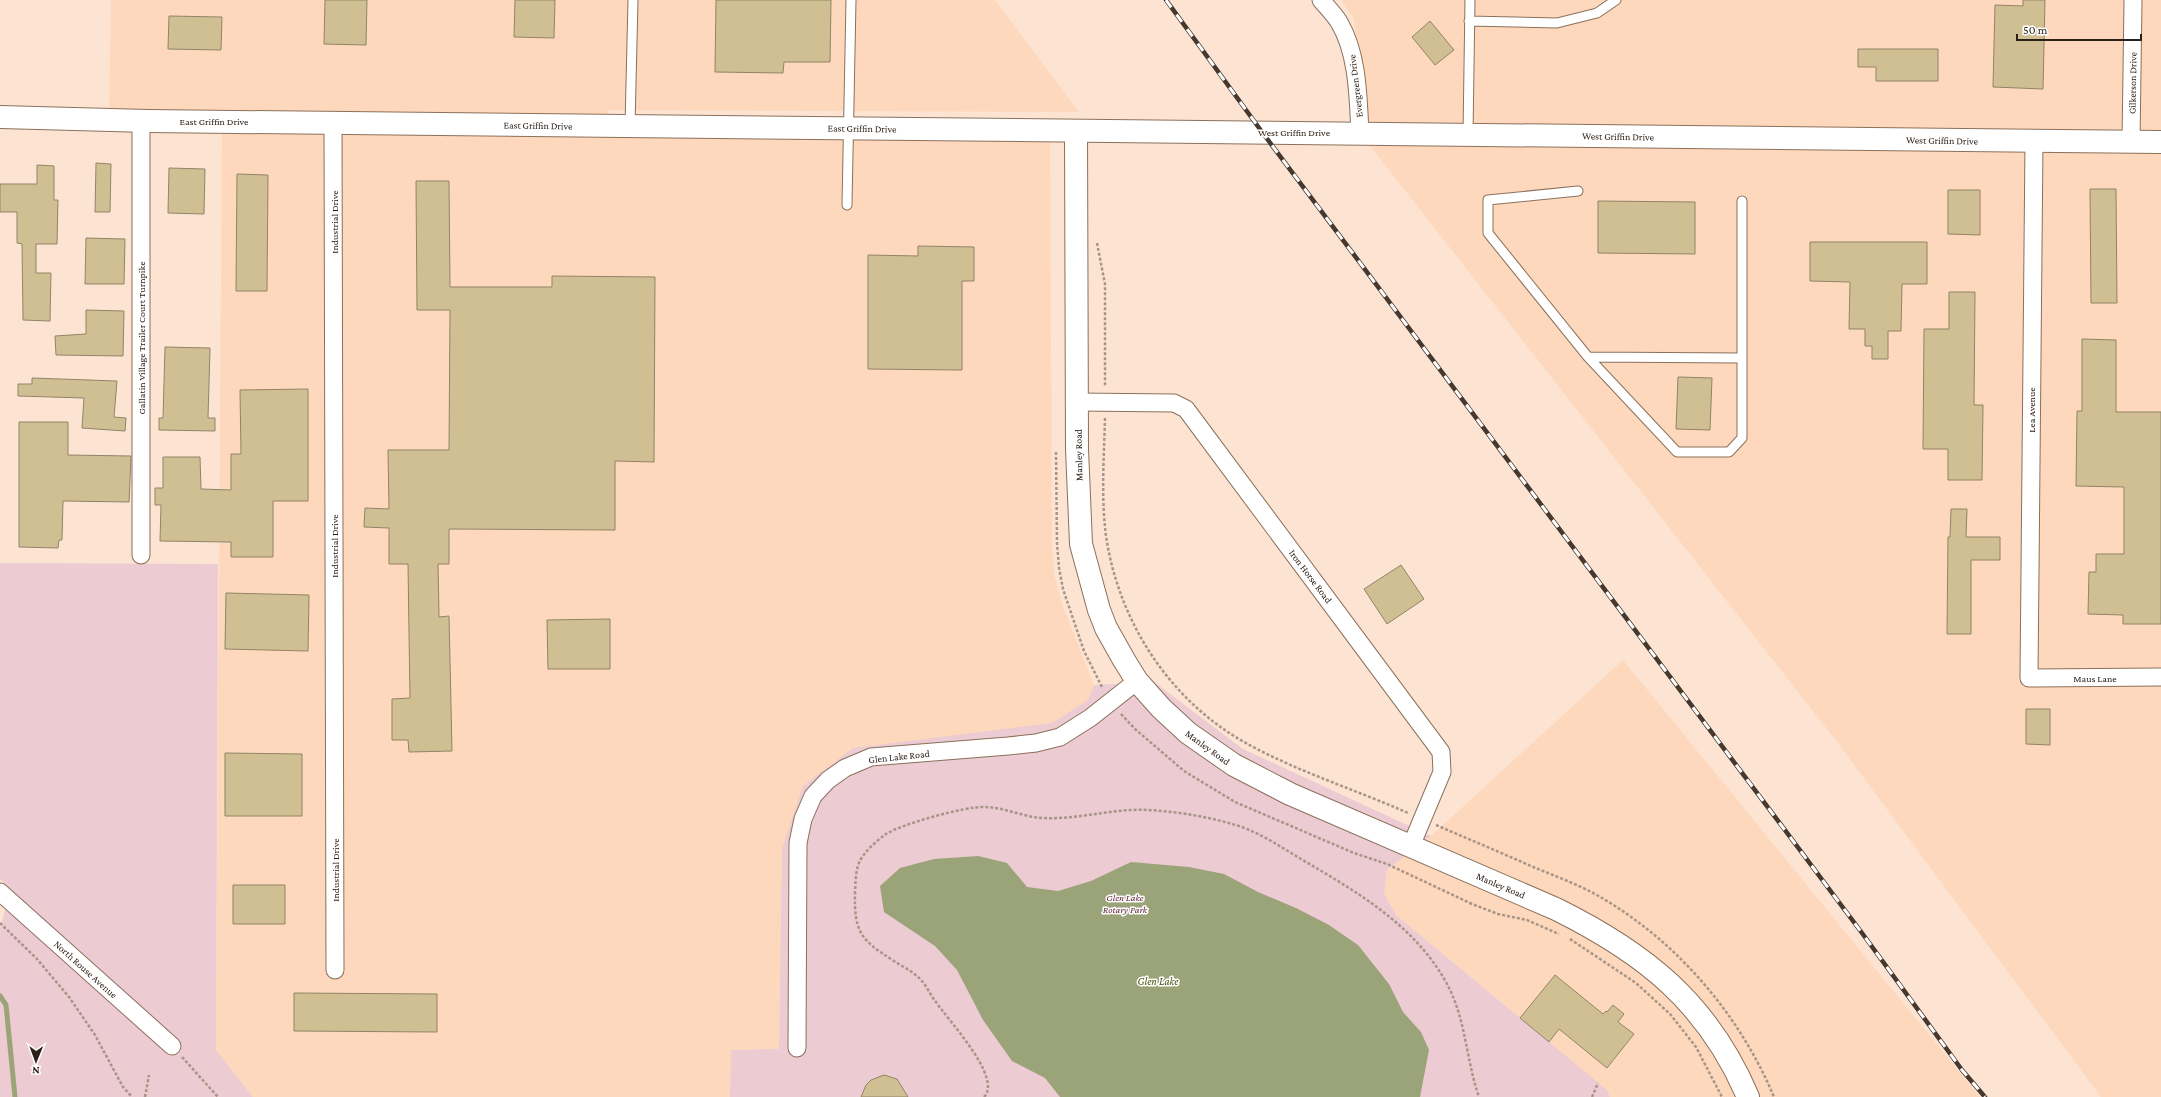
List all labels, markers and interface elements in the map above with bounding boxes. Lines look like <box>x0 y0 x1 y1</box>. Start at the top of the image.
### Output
scale bar <box>2017 16 2141 42</box>
text: 50 m <box>2023 23 2048 37</box>
street label: Gilkerson Drive <box>2126 51 2139 114</box>
street label: Evergreen Drive <box>1346 53 1365 118</box>
street label: East Griffin Drive <box>180 116 249 127</box>
street label: East Griffin Drive <box>503 119 573 132</box>
street label: East Griffin Drive <box>827 122 897 135</box>
street label: West Griffin Drive <box>1258 127 1331 138</box>
street label: West Griffin Drive <box>1582 130 1655 143</box>
street label: West Griffin Drive <box>1906 134 1979 147</box>
street label: Industrial Drive <box>329 190 340 254</box>
street label: Gallatin Village Trailer Court Turnpike <box>136 261 147 415</box>
street label: Lea Avenue <box>2026 387 2037 433</box>
street label: Manley Road <box>1073 428 1084 481</box>
street label: Industrial Drive <box>329 514 340 578</box>
street label: Iron Horse Road <box>1287 547 1335 606</box>
street label: Maus Lane <box>2073 673 2117 684</box>
street label: Manley Road <box>1183 728 1233 768</box>
street label: Glen Lake Road <box>868 748 931 765</box>
street label: Industrial Drive <box>330 838 341 902</box>
street label: Manley Road <box>1475 870 1528 901</box>
park label: Glen Lake Rotary Park <box>1103 892 1148 915</box>
street label: North Rouse Avenue <box>52 938 120 1001</box>
water label: Glen Lake <box>1137 975 1179 987</box>
north arrow <box>16 1041 56 1081</box>
text: N <box>31 1065 40 1077</box>

